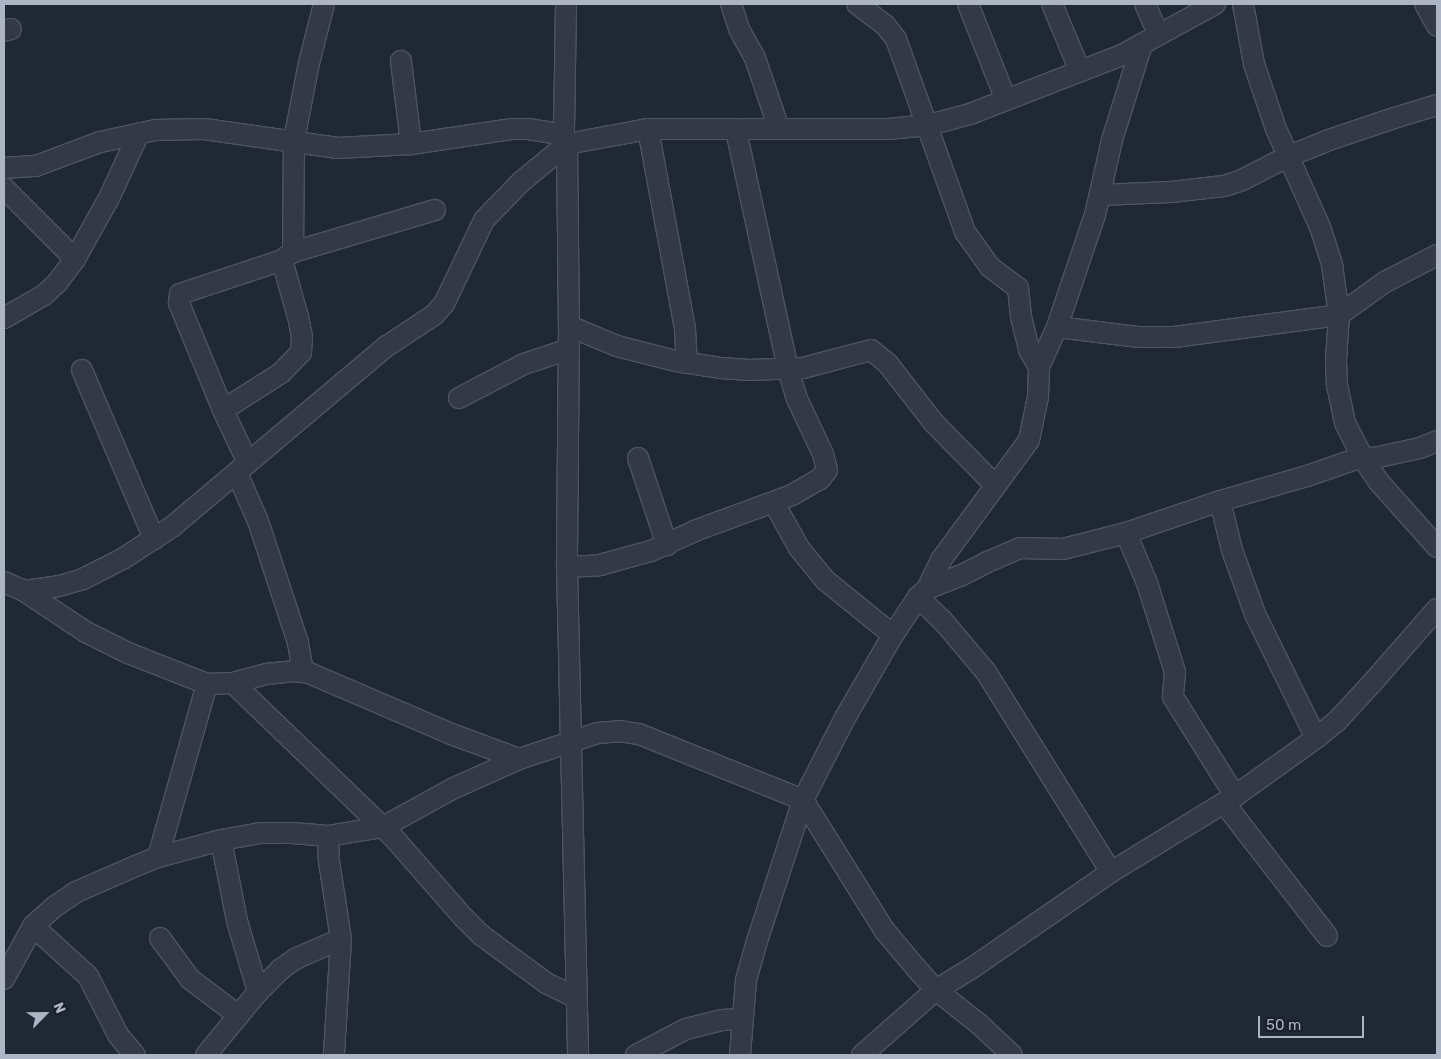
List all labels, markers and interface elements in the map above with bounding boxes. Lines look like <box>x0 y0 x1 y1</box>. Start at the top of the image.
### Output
north arrow <box>20 989 70 1039</box>
text: N <box>49 1000 69 1016</box>
scale bar <box>1261 1006 1367 1038</box>
text: 50 m <box>1266 1016 1301 1034</box>

